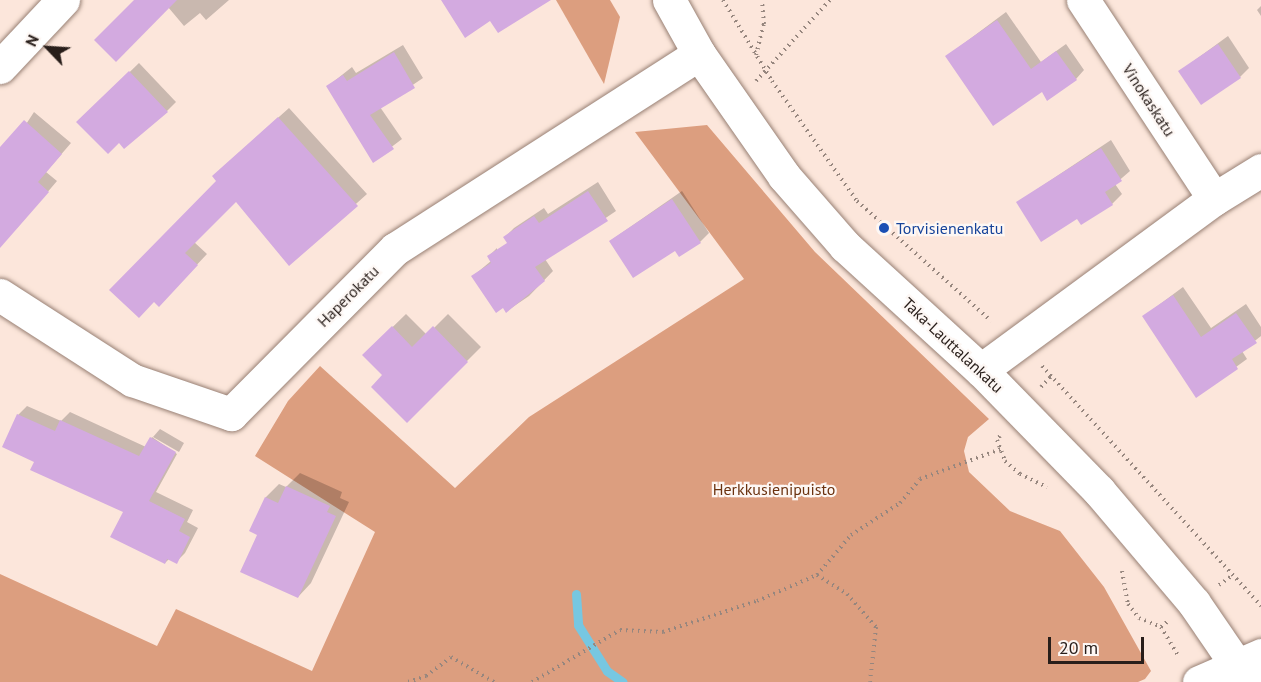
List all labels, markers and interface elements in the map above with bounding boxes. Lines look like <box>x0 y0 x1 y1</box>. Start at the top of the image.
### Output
north arrow <box>18 18 78 78</box>
text: N <box>20 31 43 49</box>
street label: Vinokaskatu <box>1118 60 1180 140</box>
place label: Torvisienenkatu <box>896 218 1003 238</box>
marker: Torvisienenkatu <box>877 221 891 235</box>
street label: Haperokatu <box>313 261 383 331</box>
street label: Taka-Lauttalankatu <box>899 293 1007 397</box>
park label: Herkkusienipuisto <box>713 479 835 499</box>
scale bar <box>1051 625 1147 663</box>
text: 20 m <box>1059 636 1098 659</box>

